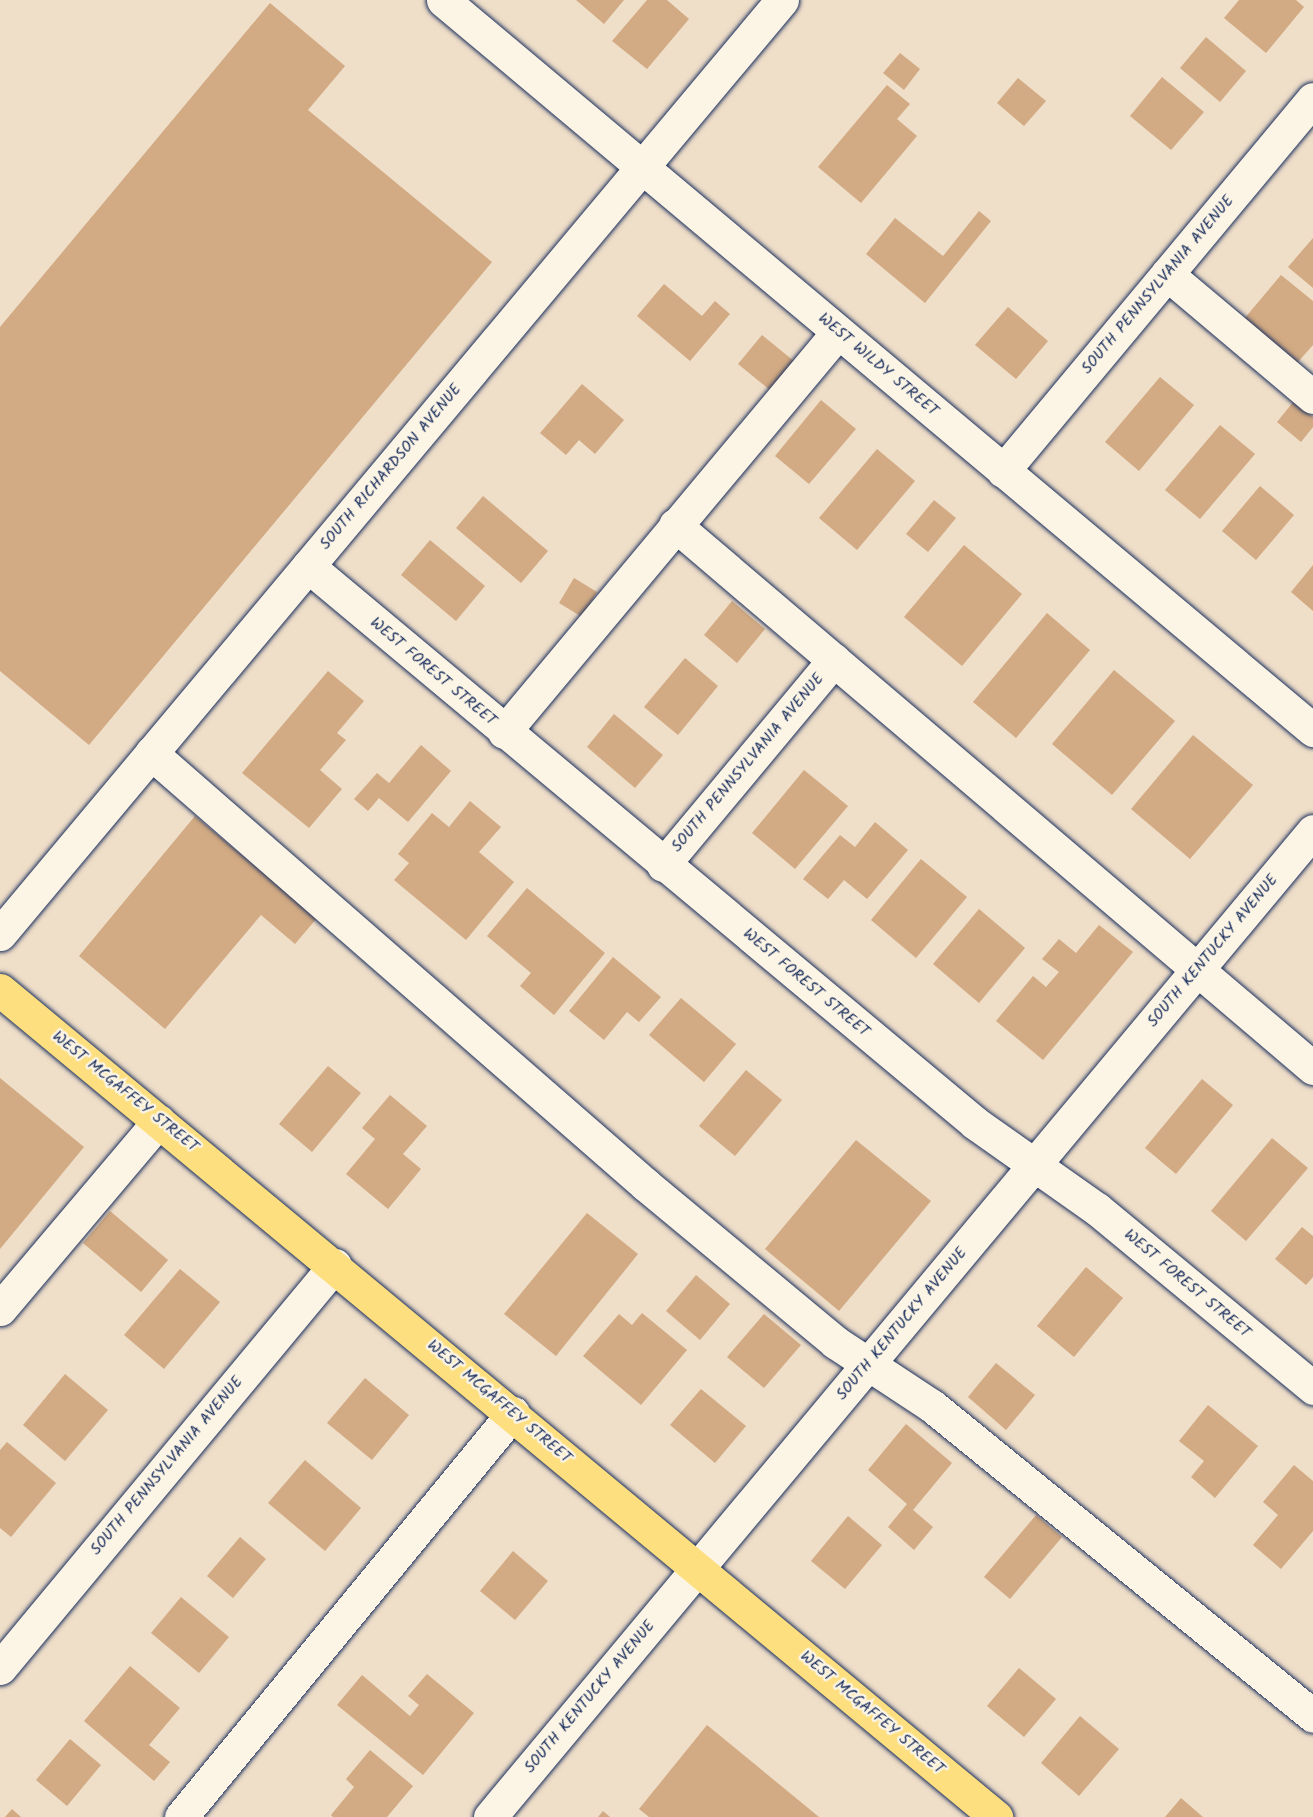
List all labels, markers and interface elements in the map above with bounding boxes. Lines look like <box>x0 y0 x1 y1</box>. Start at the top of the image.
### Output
street label: SOUTH PENNSYLVANIA AVENUE <box>1078 192 1238 378</box>
street label: WEST WILDY STREET <box>814 309 942 421</box>
street label: SOUTH RICHARDSON AVENUE <box>316 380 466 554</box>
street label: WEST FOREST STREET <box>366 613 500 731</box>
street label: SOUTH PENNSYLVANIA AVENUE <box>668 670 828 856</box>
street label: SOUTH KENTUCKY AVENUE <box>1144 871 1282 1031</box>
street label: WEST FOREST STREET <box>739 924 873 1042</box>
street label: WEST MCGAFFEY STREET <box>48 1027 202 1157</box>
street label: WEST FOREST STREET <box>1120 1225 1254 1343</box>
street label: SOUTH KENTUCKY AVENUE <box>833 1244 971 1404</box>
street label: WEST MCGAFFEY STREET <box>423 1336 575 1468</box>
street label: SOUTH PENNSYLVANIA AVENUE <box>87 1373 247 1559</box>
street label: SOUTH KENTUCKY AVENUE <box>521 1617 659 1777</box>
street label: WEST MCGAFFEY STREET <box>796 1647 948 1779</box>

